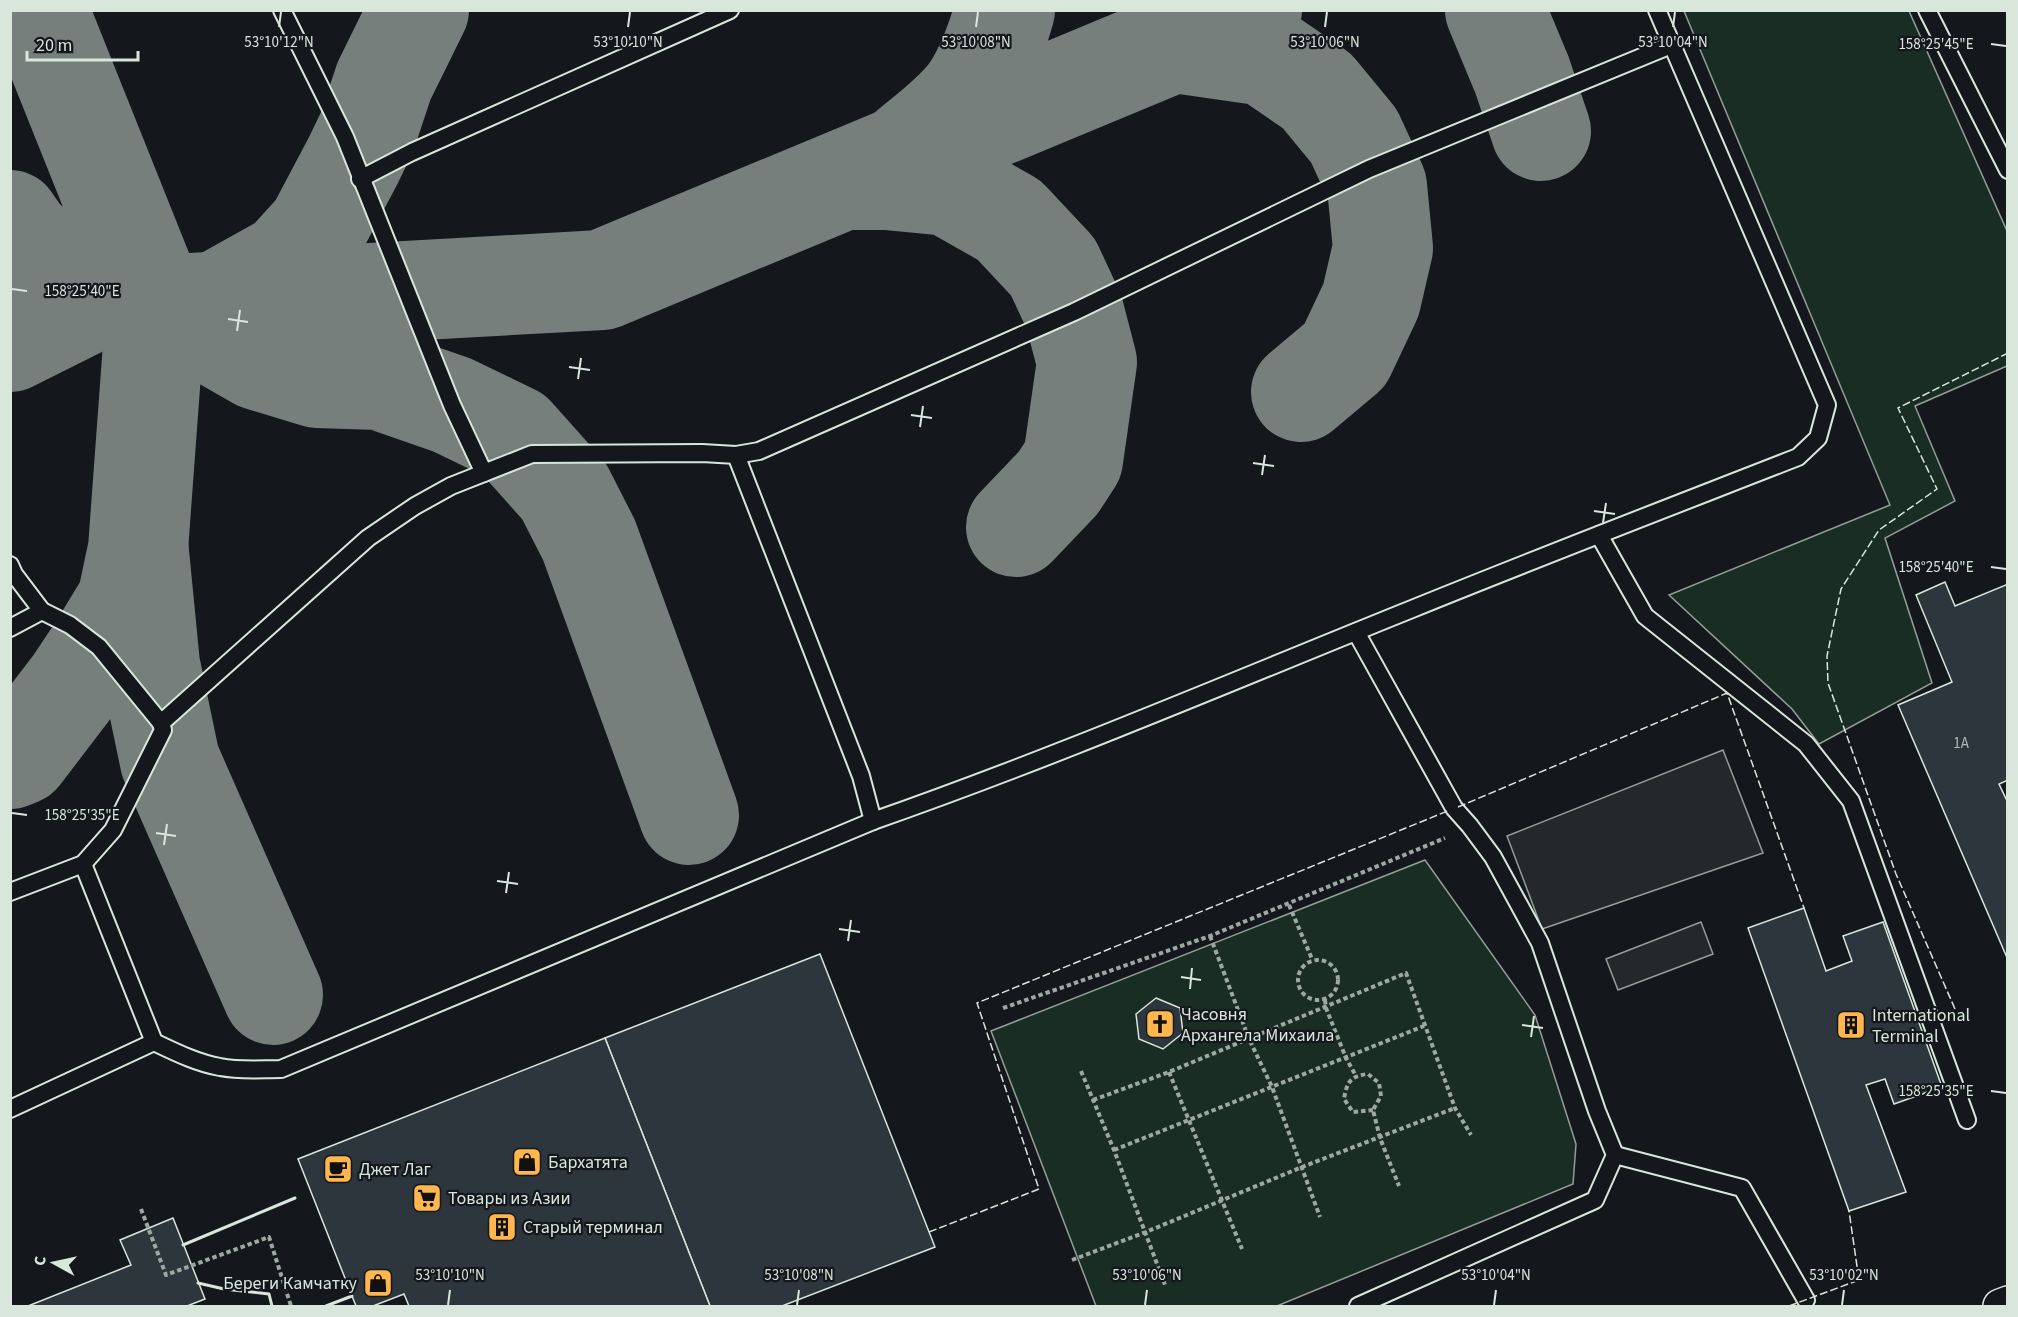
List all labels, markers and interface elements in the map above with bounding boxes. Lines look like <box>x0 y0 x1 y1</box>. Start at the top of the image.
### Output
scale bar <box>27 24 138 62</box>
text: 53°10'12"N <box>244 32 314 53</box>
text: 53°10'10"N <box>593 32 663 53</box>
text: 53°10'08"N <box>941 32 1011 53</box>
text: 53°10'06"N <box>1290 32 1360 53</box>
text: 53°10'04"N <box>1638 32 1708 53</box>
text: 20 m <box>36 33 72 58</box>
text: 158°25'45"E <box>1898 34 1974 55</box>
text: 158°25'40"E <box>44 281 120 302</box>
text: 158°25'40"E <box>1898 557 1974 578</box>
house number: 1А <box>1953 733 1970 754</box>
text: 158°25'35"E <box>44 805 120 826</box>
place label: Часовня Архангела Михаила <box>1181 1002 1334 1048</box>
place label: International Terminal <box>1872 1003 1970 1049</box>
church icon: Часовня Архангела Михаила <box>1144 1008 1176 1040</box>
building icon: International Terminal <box>1835 1009 1867 1041</box>
text: 158°25'35"E <box>1898 1081 1974 1102</box>
shop icon: Бархатята <box>511 1146 543 1178</box>
place label: Бархатята <box>548 1150 628 1175</box>
cafe icon: Джет Лаг <box>322 1153 354 1185</box>
place label: Джет Лаг <box>359 1157 431 1182</box>
supermarket icon: Товары из Азии <box>411 1182 443 1214</box>
place label: Товары из Азии <box>448 1186 571 1211</box>
building icon: Старый терминал <box>486 1211 518 1243</box>
place label: Старый терминал <box>523 1215 663 1240</box>
north arrow <box>24 1233 84 1293</box>
text: С <box>29 1255 52 1267</box>
text: 53°10'10"N <box>415 1265 485 1286</box>
text: 53°10'08"N <box>764 1265 834 1286</box>
text: 53°10'06"N <box>1112 1265 1182 1286</box>
text: 53°10'04"N <box>1461 1265 1531 1286</box>
text: 53°10'02"N <box>1809 1265 1879 1286</box>
shop icon: Береги Камчатку <box>362 1267 394 1299</box>
place label: Береги Камчатку <box>223 1271 358 1296</box>

